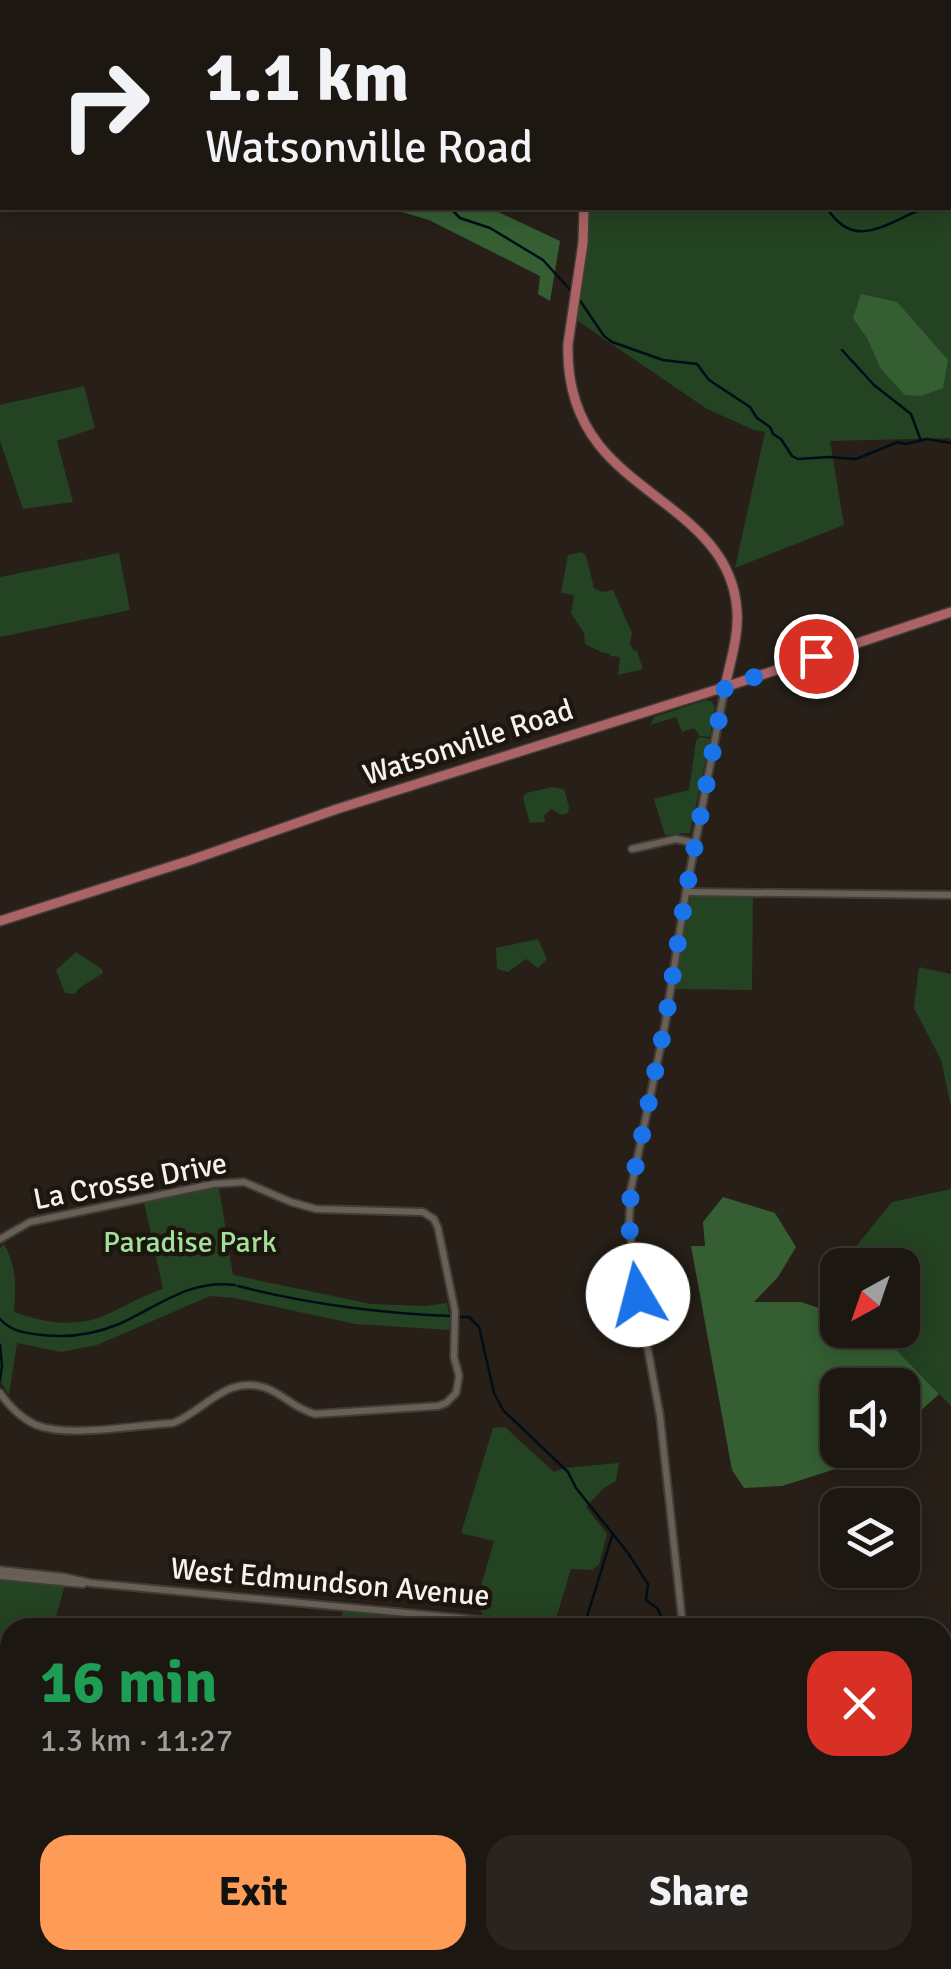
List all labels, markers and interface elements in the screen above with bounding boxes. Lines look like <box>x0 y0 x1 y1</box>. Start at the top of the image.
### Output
text: 1.1 km <box>205 34 409 120</box>
icon: right <box>40 40 170 170</box>
text: Watsonville Road <box>205 120 533 175</box>
pin <box>774 614 859 699</box>
icon: arrive <box>789 629 844 684</box>
street label: Watsonville Road <box>358 691 578 794</box>
street label: La Crosse Drive <box>30 1145 230 1218</box>
park label: Paradise Park <box>103 1224 277 1261</box>
position arrow <box>586 1243 690 1347</box>
north arrow <box>820 1248 920 1348</box>
map controls <box>820 1248 920 1588</box>
button: sound <box>820 1368 920 1468</box>
button: layers <box>820 1488 920 1588</box>
street label: West Edmundson Avenue <box>169 1550 491 1615</box>
text: 16 min <box>40 1646 217 1720</box>
button: close <box>807 1651 912 1756</box>
text: 1.3 km · 11:27 <box>40 1721 233 1760</box>
button: Exit <box>40 1835 466 1950</box>
button: Share <box>486 1835 912 1950</box>

